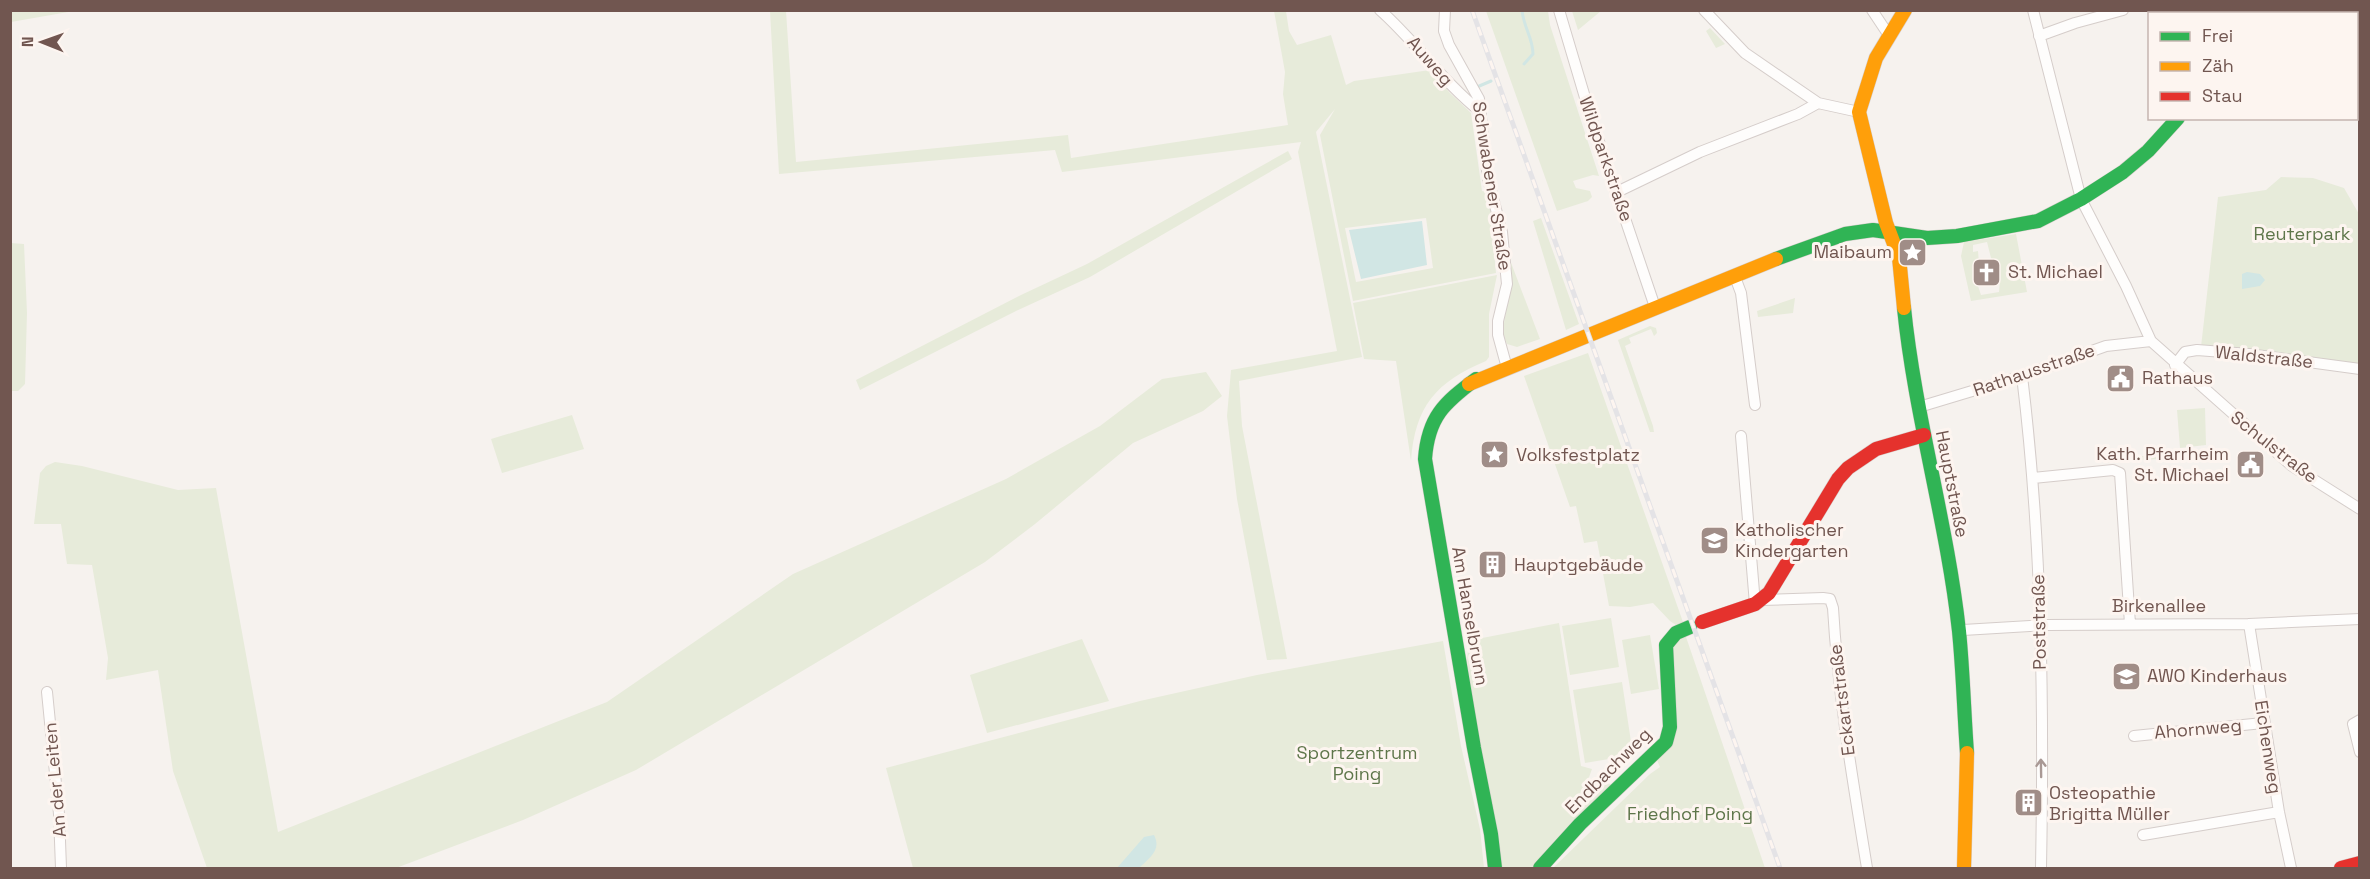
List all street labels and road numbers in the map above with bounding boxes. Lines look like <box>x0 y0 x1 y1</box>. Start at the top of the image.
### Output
street label: Auweg <box>1402 31 1458 90</box>
street label: Wildparkstraße <box>1574 93 1639 224</box>
street label: Schwabener Straße <box>1468 100 1517 272</box>
street label: Rathausstraße <box>1970 338 2098 401</box>
street label: Waldstraße <box>2214 340 2314 373</box>
street label: Schulstraße <box>2226 405 2323 488</box>
street label: Hauptstraße <box>1931 428 1974 540</box>
street label: Am Hanselbrunn <box>1447 545 1494 687</box>
street label: Poststraße <box>2026 574 2051 670</box>
street label: Birkenallee <box>2112 594 2206 617</box>
street label: Eckartstraße <box>1823 643 1860 757</box>
street label: Eichenweg <box>2250 699 2287 795</box>
street label: Ahornweg <box>2153 713 2243 744</box>
street label: An der Leiten <box>38 722 71 838</box>
street label: Endbachweg <box>1560 723 1656 819</box>

